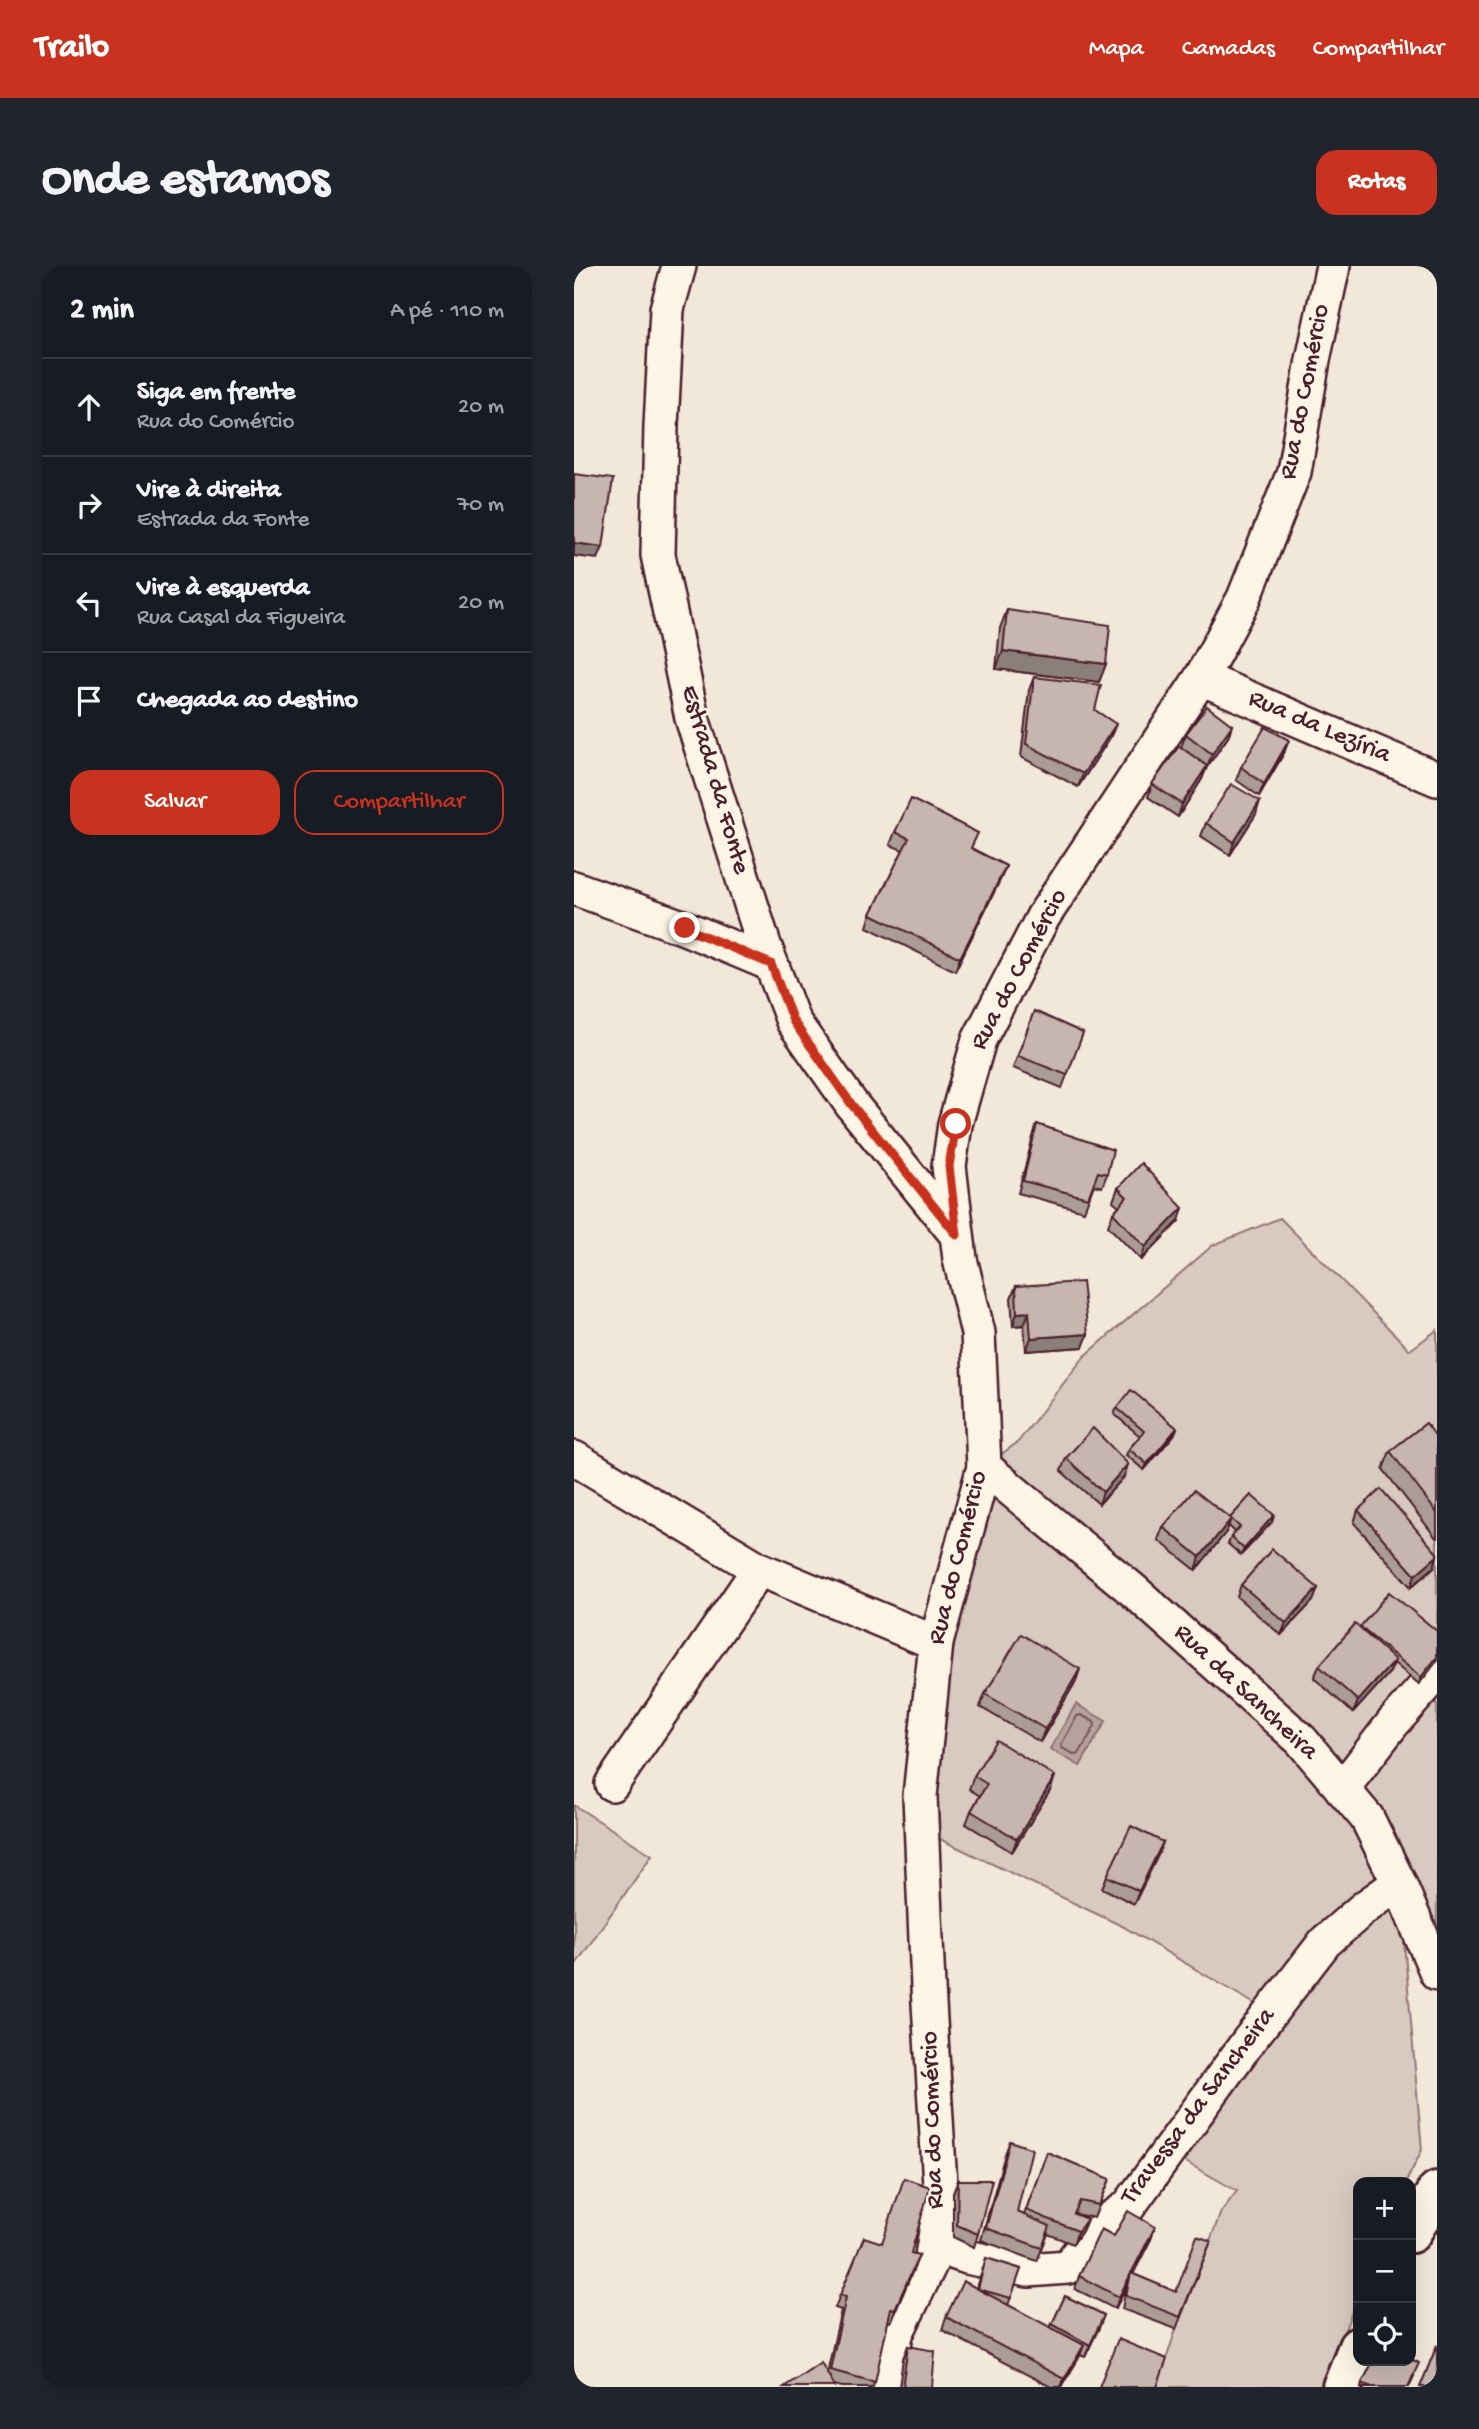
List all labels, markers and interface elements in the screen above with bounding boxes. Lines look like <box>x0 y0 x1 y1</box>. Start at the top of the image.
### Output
text: Trailo <box>35 30 109 68</box>
text: Mapa <box>1089 35 1144 64</box>
text: Camadas <box>1182 35 1275 64</box>
text: Compartilhar <box>1313 35 1444 64</box>
button: Rotas <box>1316 150 1437 215</box>
text: Onde estamos <box>42 153 329 211</box>
text: 2 min <box>70 294 134 329</box>
text: A pé · 110 m <box>390 298 504 325</box>
street label: Rua do Comércio <box>1274 302 1338 482</box>
text: Siga em frente <box>137 378 295 409</box>
icon: ahead <box>70 388 108 426</box>
text: 20 m <box>458 394 504 421</box>
text: Rua do Comércio <box>137 409 294 436</box>
text: Vire à direita <box>137 476 281 507</box>
icon: right <box>70 486 108 524</box>
text: 70 m <box>457 492 504 519</box>
text: Estrada da Fonte <box>137 507 309 534</box>
text: Vire à esquerda <box>137 574 310 605</box>
icon: left <box>70 584 108 622</box>
text: 20 m <box>458 590 504 617</box>
text: Rua Casal da Figueira <box>137 605 345 632</box>
icon: arrive <box>70 682 108 720</box>
street label: Estrada da Fonte <box>672 682 756 878</box>
street label: Rua da Lezíria <box>1243 684 1396 772</box>
text: Chegada ao destino <box>137 686 358 717</box>
button: Salvar <box>70 770 280 835</box>
button: Compartilhar <box>294 770 504 835</box>
street label: Rua do Comércio <box>965 884 1075 1056</box>
route end <box>669 912 700 943</box>
route start <box>940 1108 971 1139</box>
street label: Rua do Comércio <box>922 1468 996 1648</box>
street label: Rua da Sancheira <box>1166 1618 1325 1769</box>
street label: Travessa da Sancheira <box>1114 2001 1284 2213</box>
street label: Rua do Comércio <box>915 2031 953 2209</box>
map controls <box>1353 2177 1416 2366</box>
button: + <box>1353 2177 1416 2240</box>
button: − <box>1353 2240 1416 2303</box>
button: locate <box>1353 2303 1416 2366</box>

